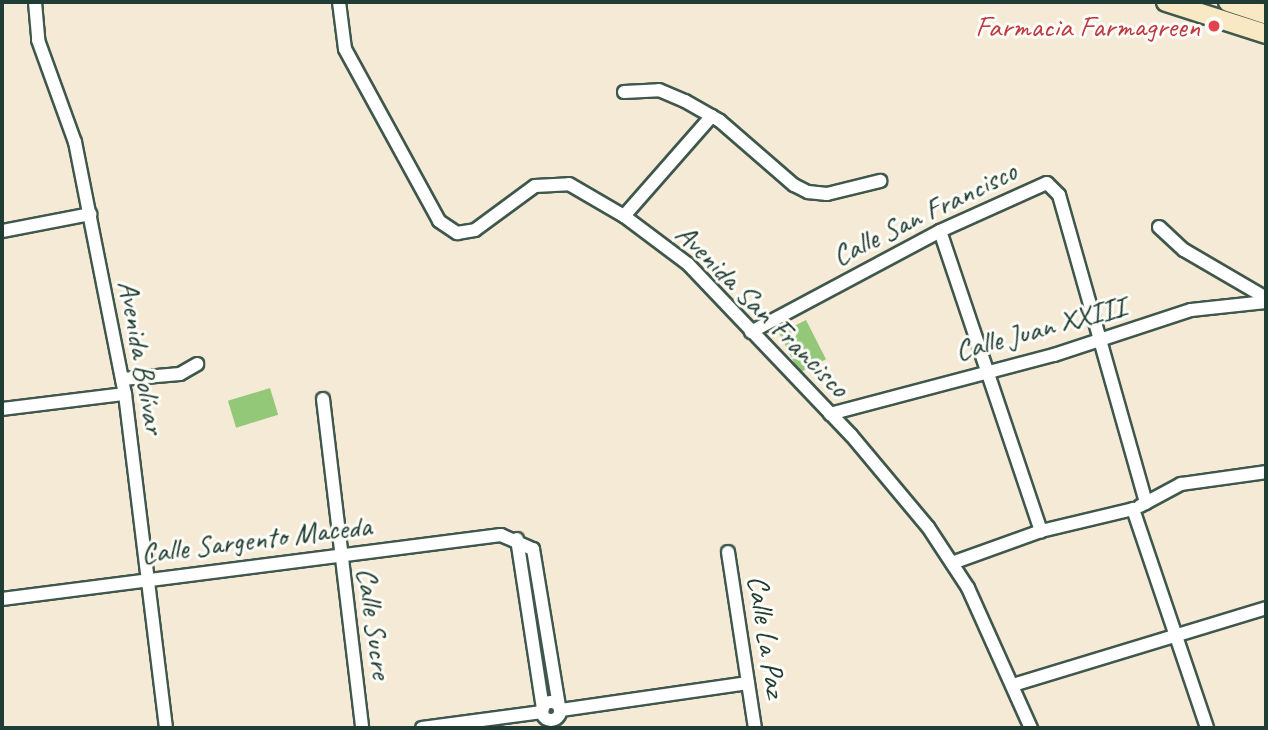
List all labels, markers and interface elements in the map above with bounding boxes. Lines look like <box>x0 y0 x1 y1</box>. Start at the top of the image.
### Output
place label: Farmacia Farmagreen <box>974 8 1200 44</box>
marker: Farmacia Farmagreen <box>1206 18 1222 34</box>
street label: Calle San Francisco <box>826 153 1022 273</box>
street label: Avenida San Francisco <box>668 215 858 405</box>
street label: Avenida Bolívar <box>111 277 173 437</box>
street label: Calle Juan XXIII <box>951 288 1129 368</box>
street label: Calle Sargento Maceda <box>138 507 374 571</box>
street label: Calle Sucre <box>349 566 401 680</box>
street label: Calle La Paz <box>740 573 794 699</box>

